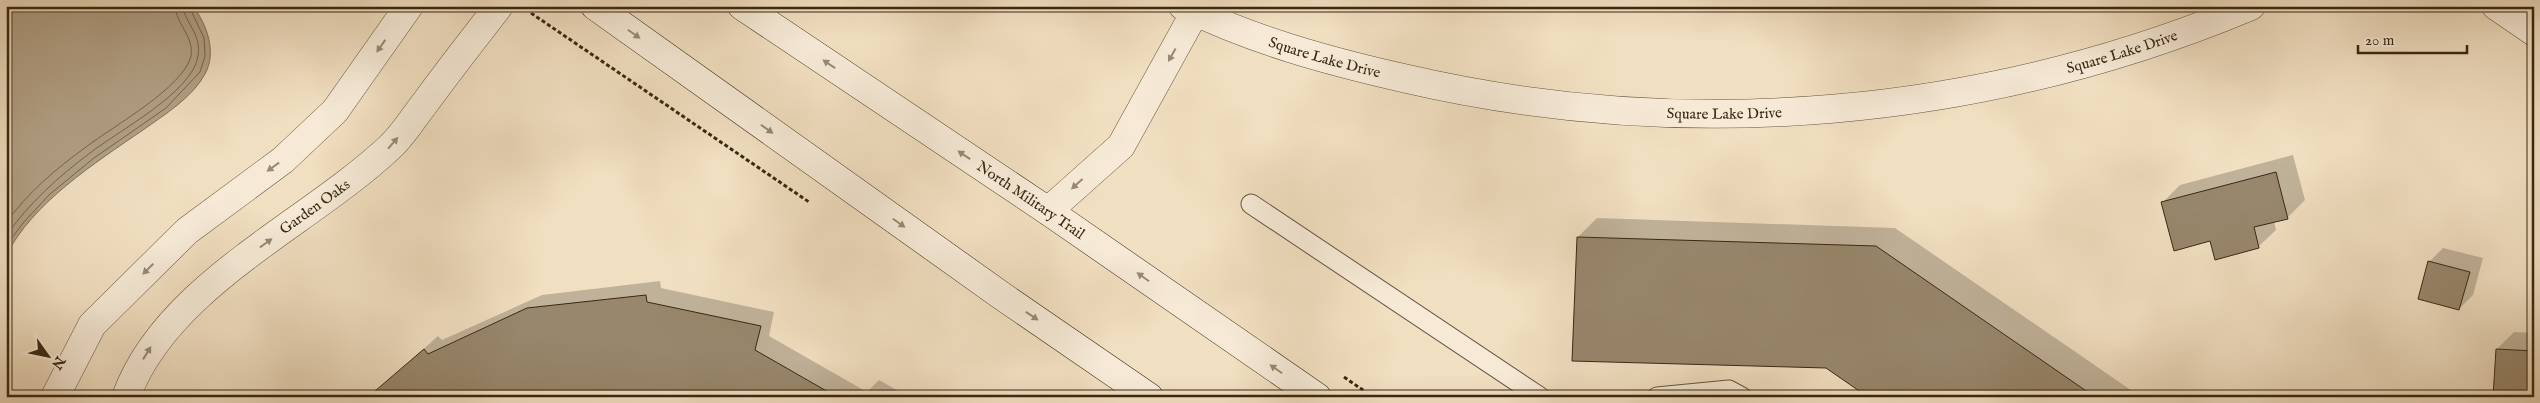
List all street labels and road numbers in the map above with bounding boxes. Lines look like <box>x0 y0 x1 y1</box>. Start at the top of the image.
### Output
street label: Square Lake Drive <box>2064 26 2180 78</box>
street label: Square Lake Drive <box>1266 33 1383 82</box>
street label: Square Lake Drive <box>1666 103 1782 124</box>
street label: North Military Trail <box>973 157 1089 244</box>
street label: Garden Oaks <box>276 175 354 239</box>

